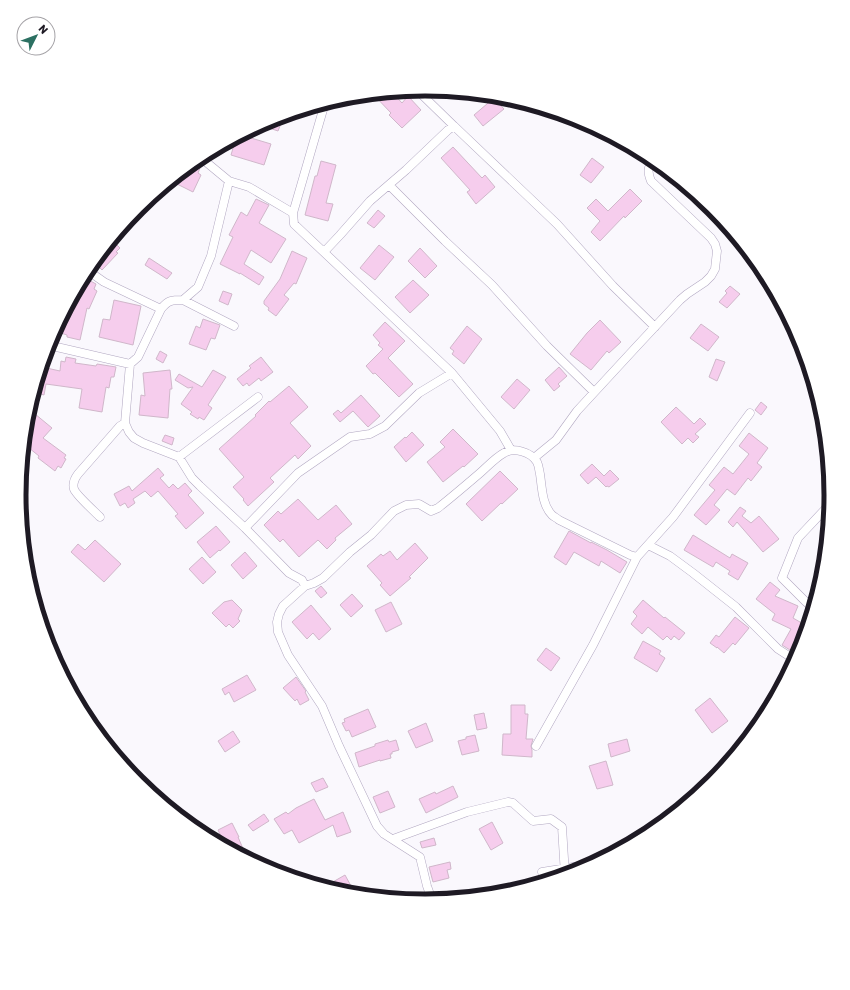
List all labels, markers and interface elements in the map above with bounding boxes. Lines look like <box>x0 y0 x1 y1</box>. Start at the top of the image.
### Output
north arrow <box>16 16 56 56</box>
text: N <box>36 22 51 37</box>

